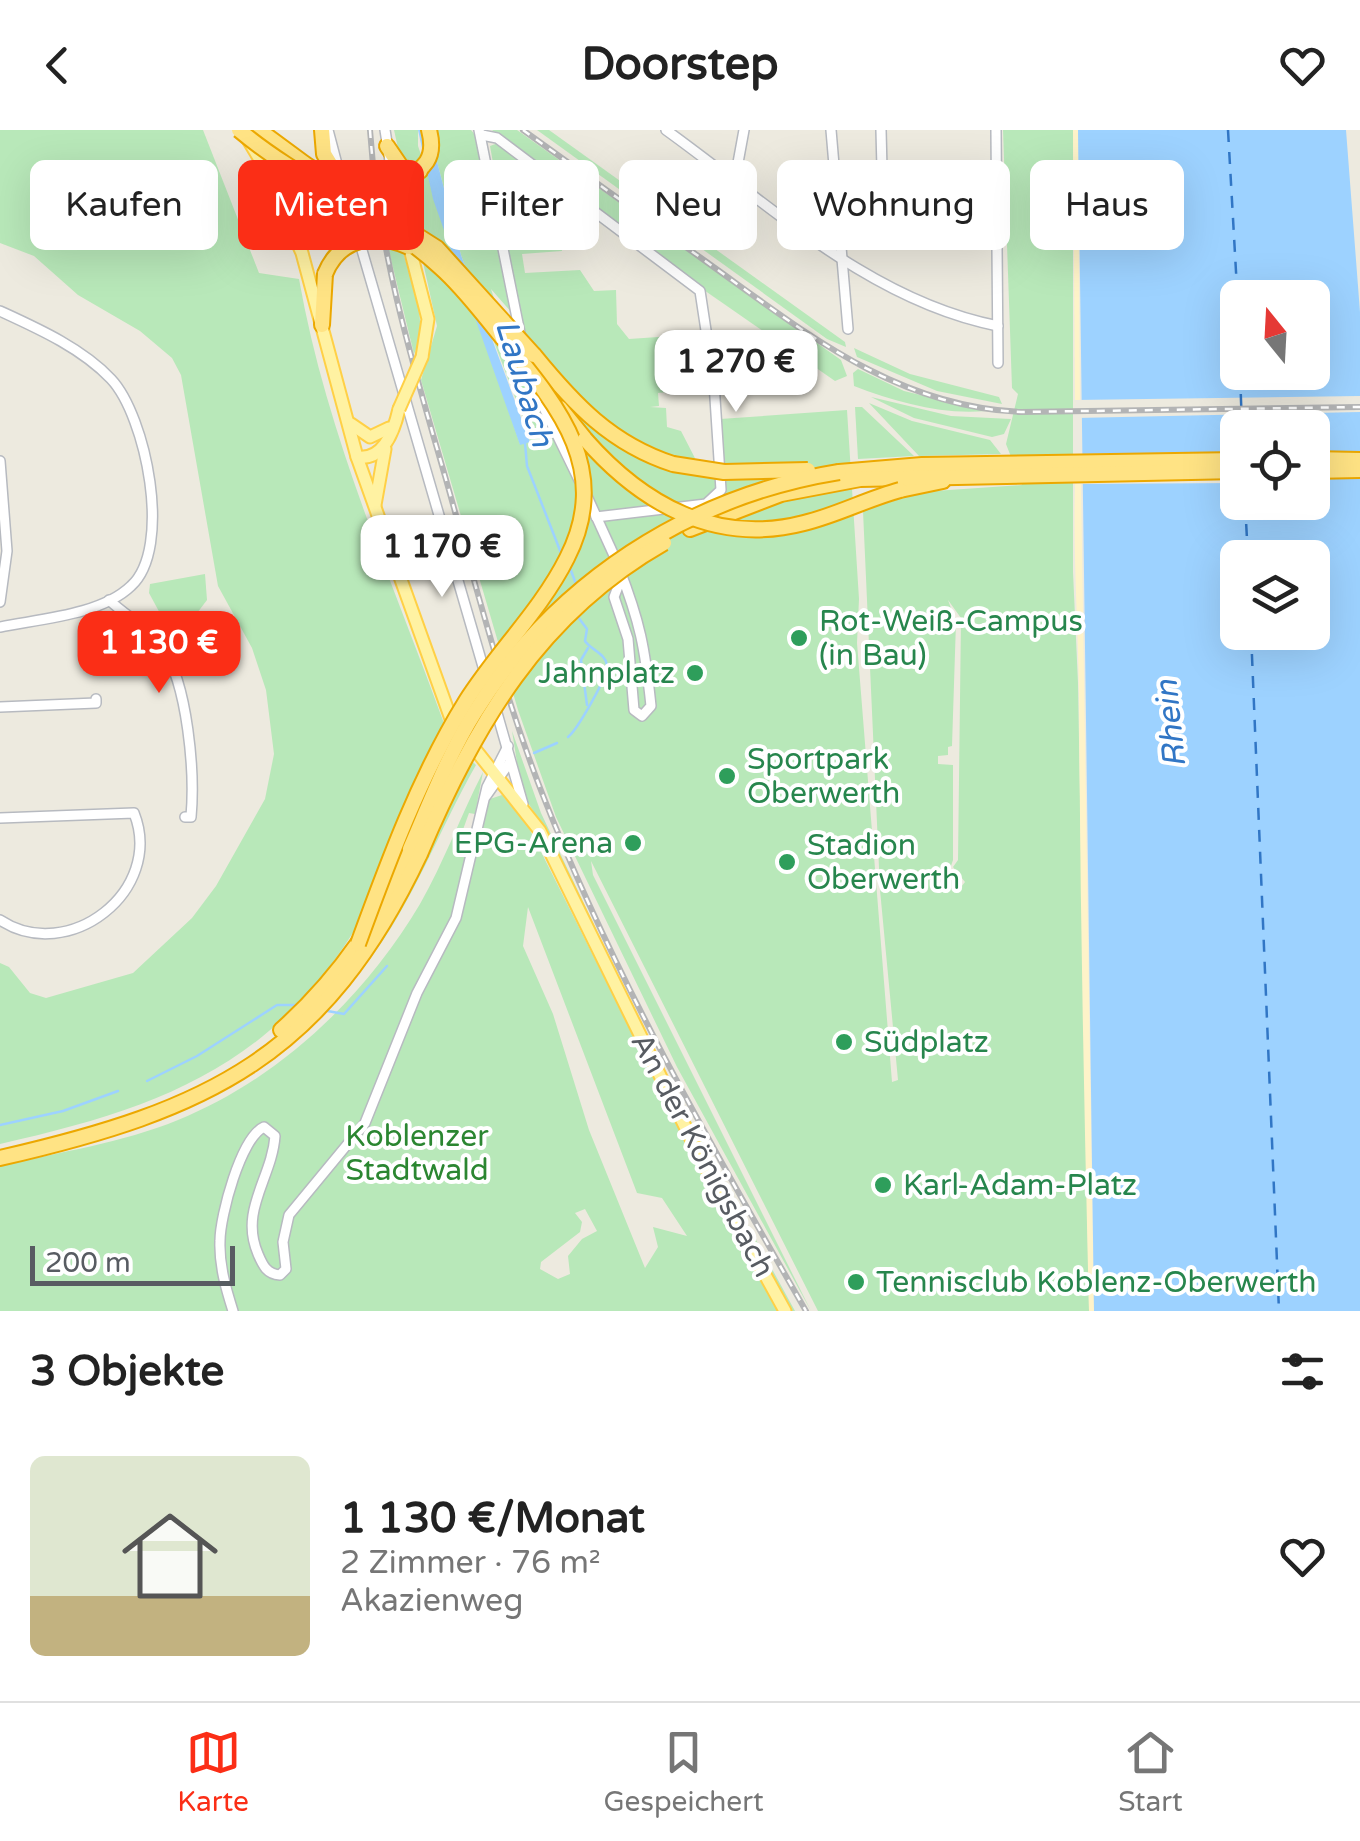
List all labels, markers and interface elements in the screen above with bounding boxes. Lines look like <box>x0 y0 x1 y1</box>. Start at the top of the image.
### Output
icon: back <box>30 38 85 93</box>
text: Doorstep <box>581 38 779 92</box>
icon: heart <box>1275 38 1330 93</box>
chip: Kaufen <box>30 160 218 250</box>
chip: Mieten <box>238 160 424 250</box>
chip: Filter <box>444 160 599 250</box>
chip: Neu <box>619 160 757 250</box>
chip: Wohnung <box>777 160 1010 250</box>
chip: Haus <box>1030 160 1184 250</box>
north arrow <box>1220 280 1330 390</box>
map controls <box>1220 280 1330 650</box>
water label: Laubach <box>487 315 562 453</box>
pin: 1 270 € <box>644 330 828 415</box>
text: 1 270 € <box>677 343 795 381</box>
button: locate <box>1220 410 1330 520</box>
pin: 1 170 € <box>350 515 534 600</box>
text: 1 170 € <box>383 528 501 566</box>
button: layers <box>1220 540 1330 650</box>
place label: Rot-Weiß-Campus (in Bau) <box>819 603 1083 674</box>
pin: 1 130 € <box>67 611 251 696</box>
text: 1 130 € <box>100 624 218 662</box>
marker: Rot-Weiß-Campus (in Bau) <box>788 627 810 649</box>
place label: Jahnplatz <box>538 655 675 692</box>
marker: Jahnplatz <box>684 662 706 684</box>
water label: Rhein <box>1147 677 1194 770</box>
place label: Sportpark Oberwerth <box>747 741 900 812</box>
marker: Sportpark Oberwerth <box>716 765 738 787</box>
place label: EPG-Arena <box>454 825 613 862</box>
place label: Stadion Oberwerth <box>807 827 960 898</box>
marker: EPG-Arena <box>622 832 644 854</box>
marker: Stadion Oberwerth <box>776 851 798 873</box>
place label: Südplatz <box>864 1024 989 1061</box>
street label: An der Königsbach <box>623 1027 782 1284</box>
marker: Südplatz <box>833 1031 855 1053</box>
park label: Koblenzer Stadtwald <box>345 1118 489 1189</box>
place label: Karl-Adam-Platz <box>903 1167 1137 1204</box>
marker: Karl-Adam-Platz <box>872 1174 894 1196</box>
scale bar <box>30 1241 235 1286</box>
text: 200 m <box>45 1246 131 1280</box>
place label: Tennisclub Koblenz-Oberwerth <box>876 1264 1317 1301</box>
marker: Tennisclub Koblenz-Oberwerth <box>845 1271 867 1293</box>
icon: filters <box>1275 1344 1330 1399</box>
text: 3 Objekte <box>30 1346 224 1397</box>
text: 1 130 €/Monat <box>340 1493 645 1544</box>
icon: home <box>110 1496 230 1616</box>
icon: heart <box>1275 1529 1330 1584</box>
text: 2 Zimmer · 76 m² <box>340 1544 601 1582</box>
text: Akazienweg <box>340 1582 523 1620</box>
tab: Karte <box>177 1725 249 1819</box>
tab: Gespeichert <box>603 1725 764 1819</box>
tab: Start <box>1118 1725 1183 1819</box>

